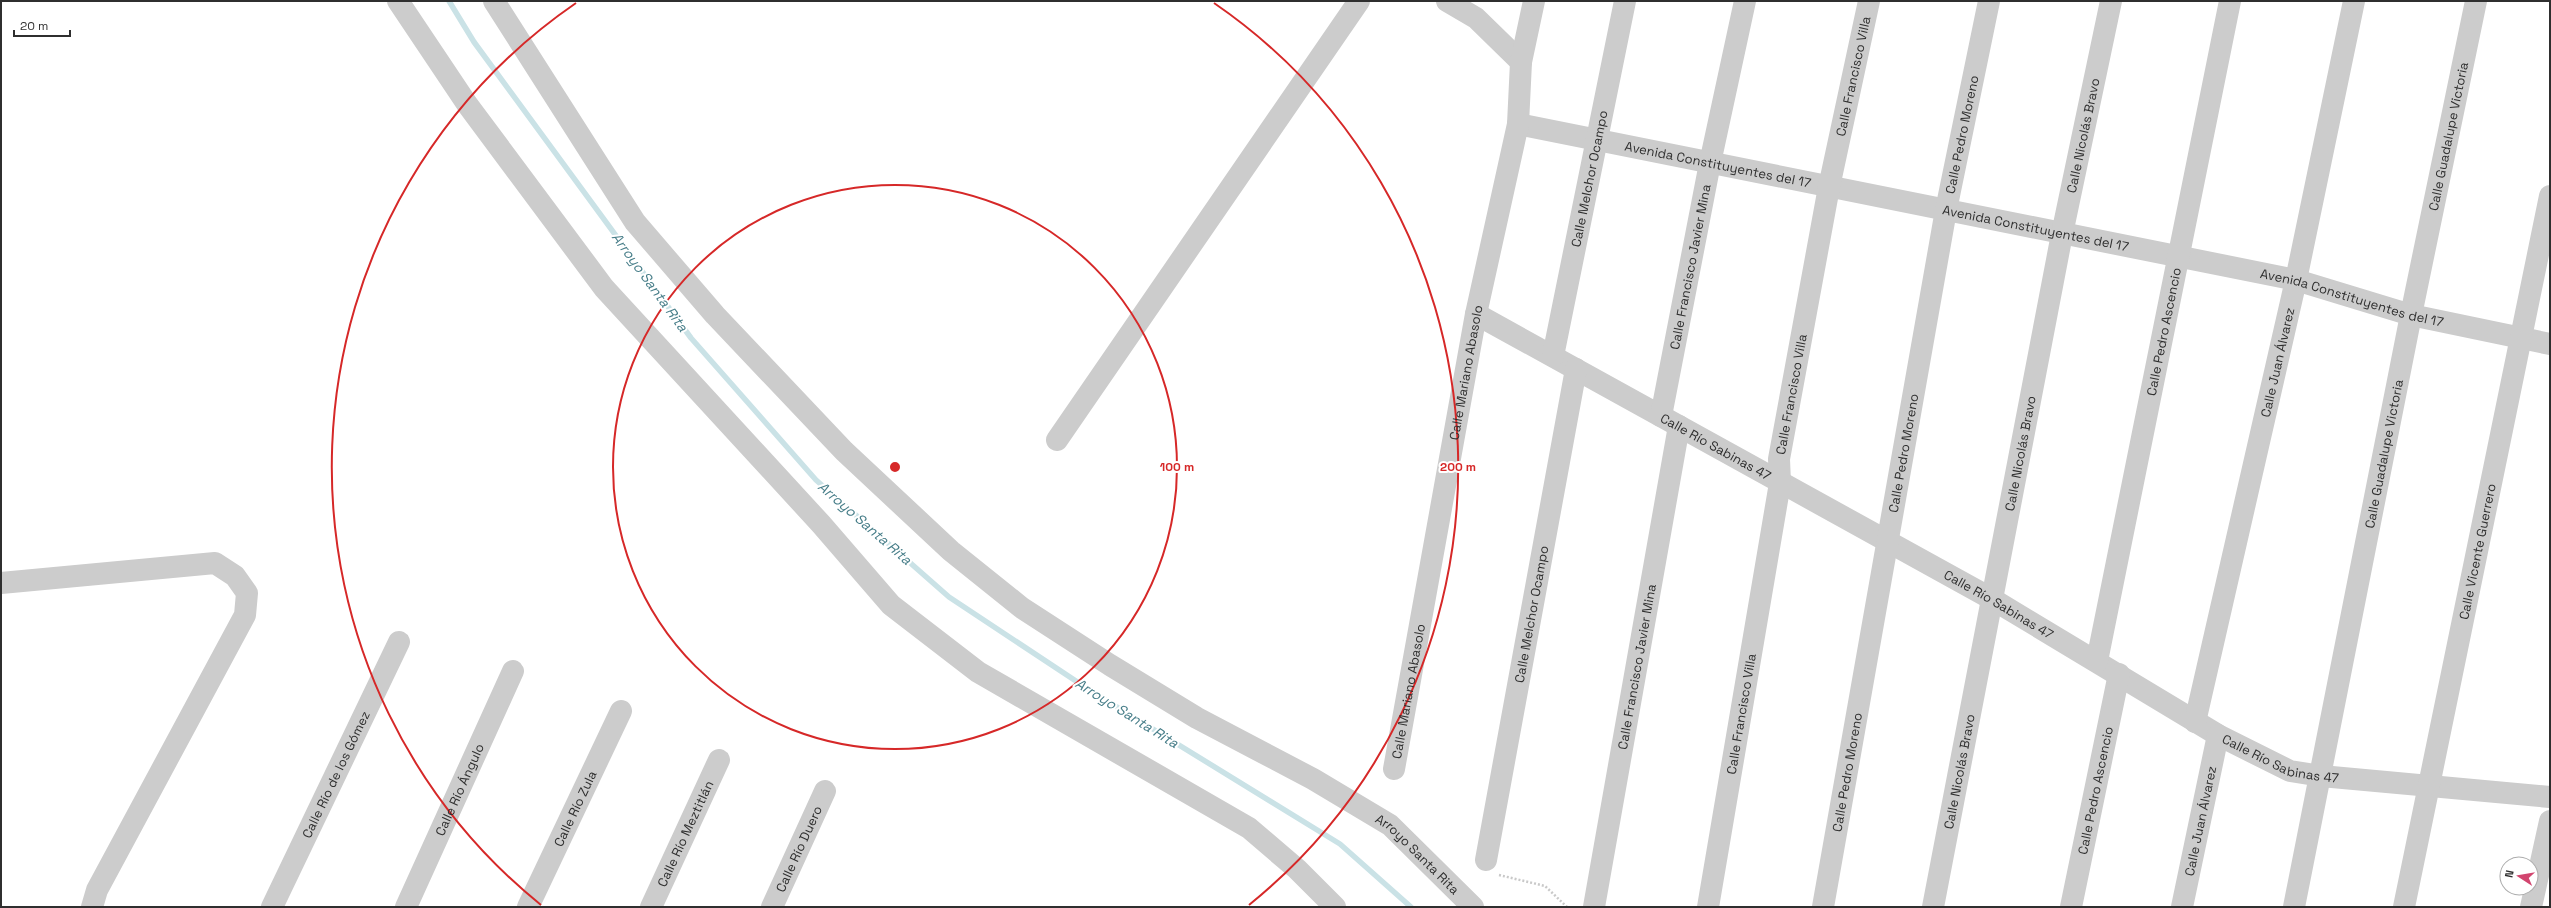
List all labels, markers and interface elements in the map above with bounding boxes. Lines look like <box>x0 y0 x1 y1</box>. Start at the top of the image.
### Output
scale bar <box>14 12 70 38</box>
street label: Calle Francisco Villa <box>1832 14 1875 138</box>
text: 20 m <box>20 18 48 34</box>
street label: Calle Guadalupe Victoria <box>2425 60 2472 212</box>
street label: Calle Pedro Moreno <box>1942 74 1983 195</box>
street label: Calle Nicolás Bravo <box>2063 77 2104 194</box>
street label: Calle Melchor Ocampo <box>1567 109 1612 249</box>
street label: Avenida Constituyentes del 17 <box>1623 138 1813 192</box>
street label: Calle Francisco Javier Mina <box>1666 182 1715 351</box>
street label: Avenida Constituyentes del 17 <box>1941 201 2130 255</box>
water label: Arroyo Santa Rita <box>608 229 693 336</box>
street label: Avenida Constituyentes del 17 <box>2259 265 2445 331</box>
street label: Calle Pedro Ascencio <box>2143 266 2185 397</box>
street label: Calle Mariano Abasolo <box>1445 303 1487 441</box>
street label: Calle Juan Álvarez <box>2257 306 2298 419</box>
street label: Calle Francisco Villa <box>1772 332 1811 456</box>
street label: Calle Guadalupe Victoria <box>2361 377 2407 530</box>
street label: Calle Pedro Moreno <box>1885 392 1922 514</box>
street label: Calle Nicolás Bravo <box>2001 394 2040 512</box>
street label: Calle Río Sabinas 47 <box>1657 410 1774 484</box>
text: 100 m <box>1160 459 1194 475</box>
text: 200 m <box>1440 459 1476 475</box>
centre of rings <box>888 460 902 474</box>
water label: Arroyo Santa Rita <box>814 477 916 569</box>
street label: Calle Vicente Guerrero <box>2455 482 2500 621</box>
street label: Calle Melchor Ocampo <box>1511 544 1552 684</box>
street label: Calle Río Sabinas 47 <box>1941 566 2056 643</box>
street label: Calle Francisco Javier Mina <box>1614 582 1660 751</box>
street label: Calle Mariano Abasolo <box>1388 622 1429 760</box>
street label: Calle Francisco Villa <box>1723 652 1760 776</box>
water label: Arroyo Santa Rita <box>1072 674 1183 752</box>
street label: Calle Río de los Gómez <box>298 708 374 841</box>
street label: Calle Pedro Moreno <box>1828 711 1866 833</box>
street label: Calle Nicolás Bravo <box>1940 713 1979 831</box>
street label: Calle Pedro Ascencio <box>2074 725 2117 856</box>
street label: Calle Río Sabinas 47 <box>2219 730 2339 787</box>
street label: Calle Río Ángulo <box>431 741 488 839</box>
street label: Calle Juan Álvarez <box>2181 764 2220 877</box>
street label: Calle Río Zula <box>550 768 601 849</box>
street label: Calle Río Meztitlán <box>654 778 717 890</box>
street label: Calle Río Duero <box>772 803 826 895</box>
street label: Arroyo Santa Rita <box>1372 810 1463 898</box>
north arrow <box>2499 856 2539 896</box>
text: N <box>2502 869 2517 879</box>

